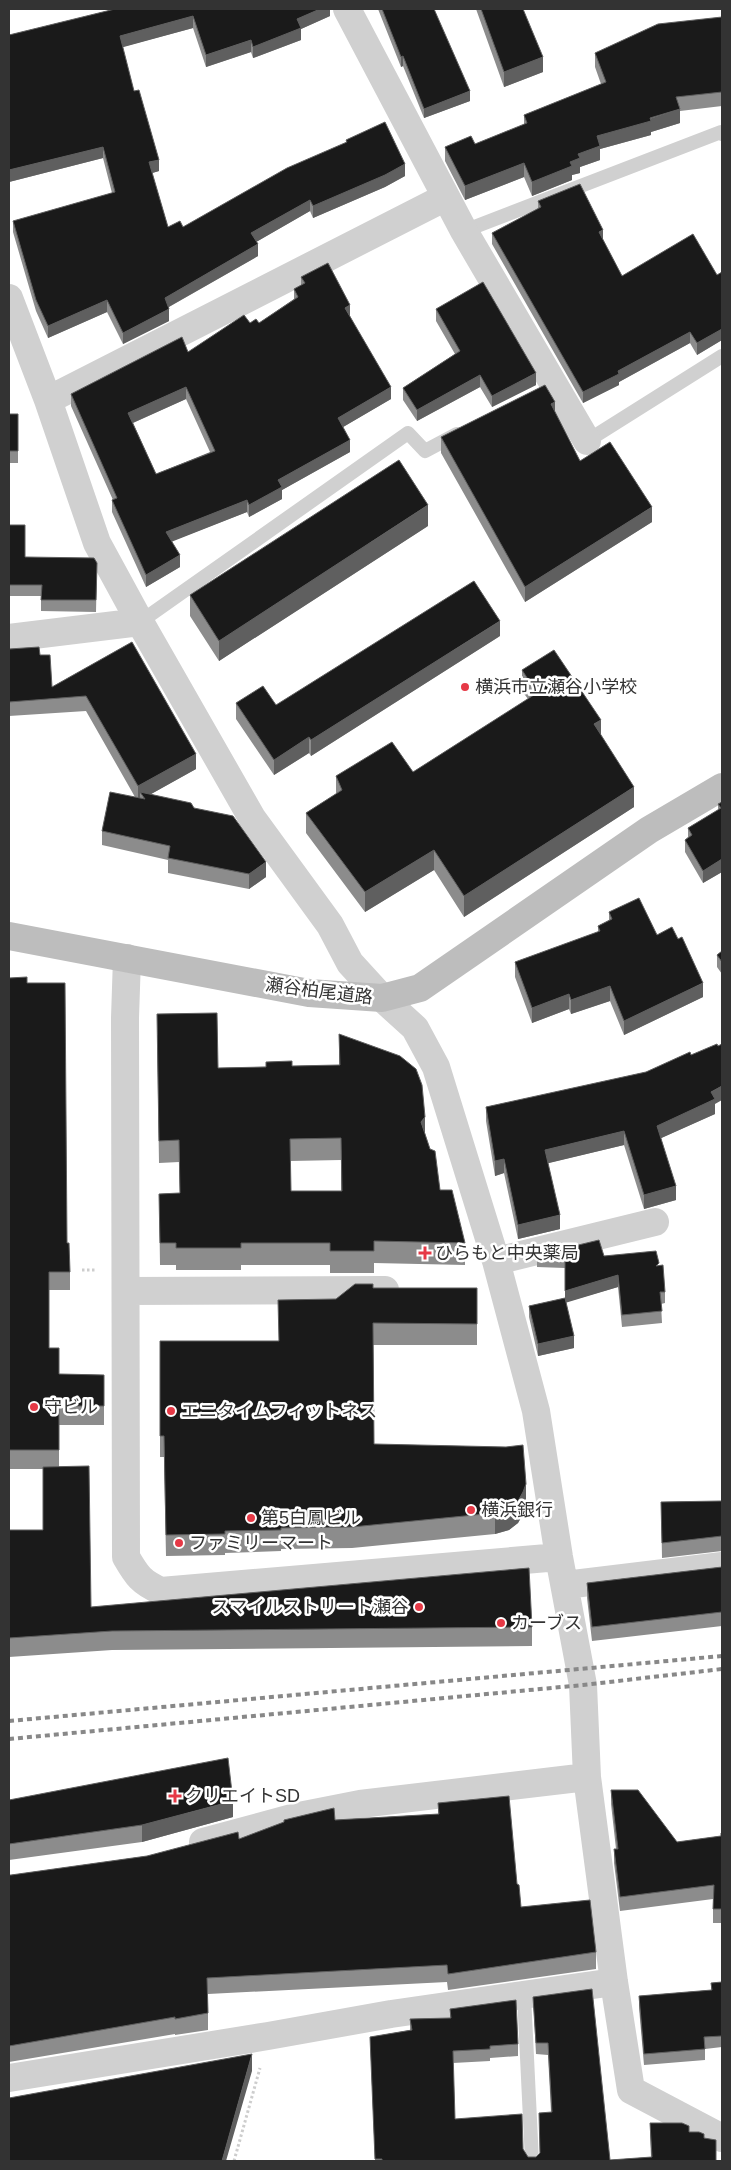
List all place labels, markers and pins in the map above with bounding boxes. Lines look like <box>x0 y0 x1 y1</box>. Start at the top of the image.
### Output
place label: 横浜市立瀬谷小学校 <box>475 677 637 697</box>
marker: 横浜市立瀬谷小学校 <box>459 681 471 693</box>
place label: ひらもと中央薬局 <box>435 1243 579 1263</box>
marker: ひらもと中央薬局 <box>419 1247 431 1259</box>
place label: 守ビル <box>44 1397 98 1417</box>
marker: 守ビル <box>28 1401 40 1413</box>
place label: エニタイムフィットネス <box>181 1401 377 1421</box>
marker: エニタイムフィットネス <box>165 1405 177 1417</box>
place label: 横浜銀行 <box>481 1500 553 1520</box>
marker: 横浜銀行 <box>465 1504 477 1516</box>
place label: 第5白鳳ビル <box>261 1508 361 1528</box>
marker: 第5白鳳ビル <box>245 1512 257 1524</box>
place label: ファミリーマート <box>189 1533 333 1553</box>
marker: ファミリーマート <box>173 1537 185 1549</box>
place label: スマイルストリート瀬谷 <box>212 1597 409 1617</box>
marker: スマイルストリート瀬谷 <box>413 1601 425 1613</box>
place label: カーブス <box>511 1613 582 1633</box>
marker: カーブス <box>495 1617 507 1629</box>
place label: クリエイトSD <box>185 1786 300 1806</box>
marker: クリエイトSD <box>169 1790 181 1802</box>

